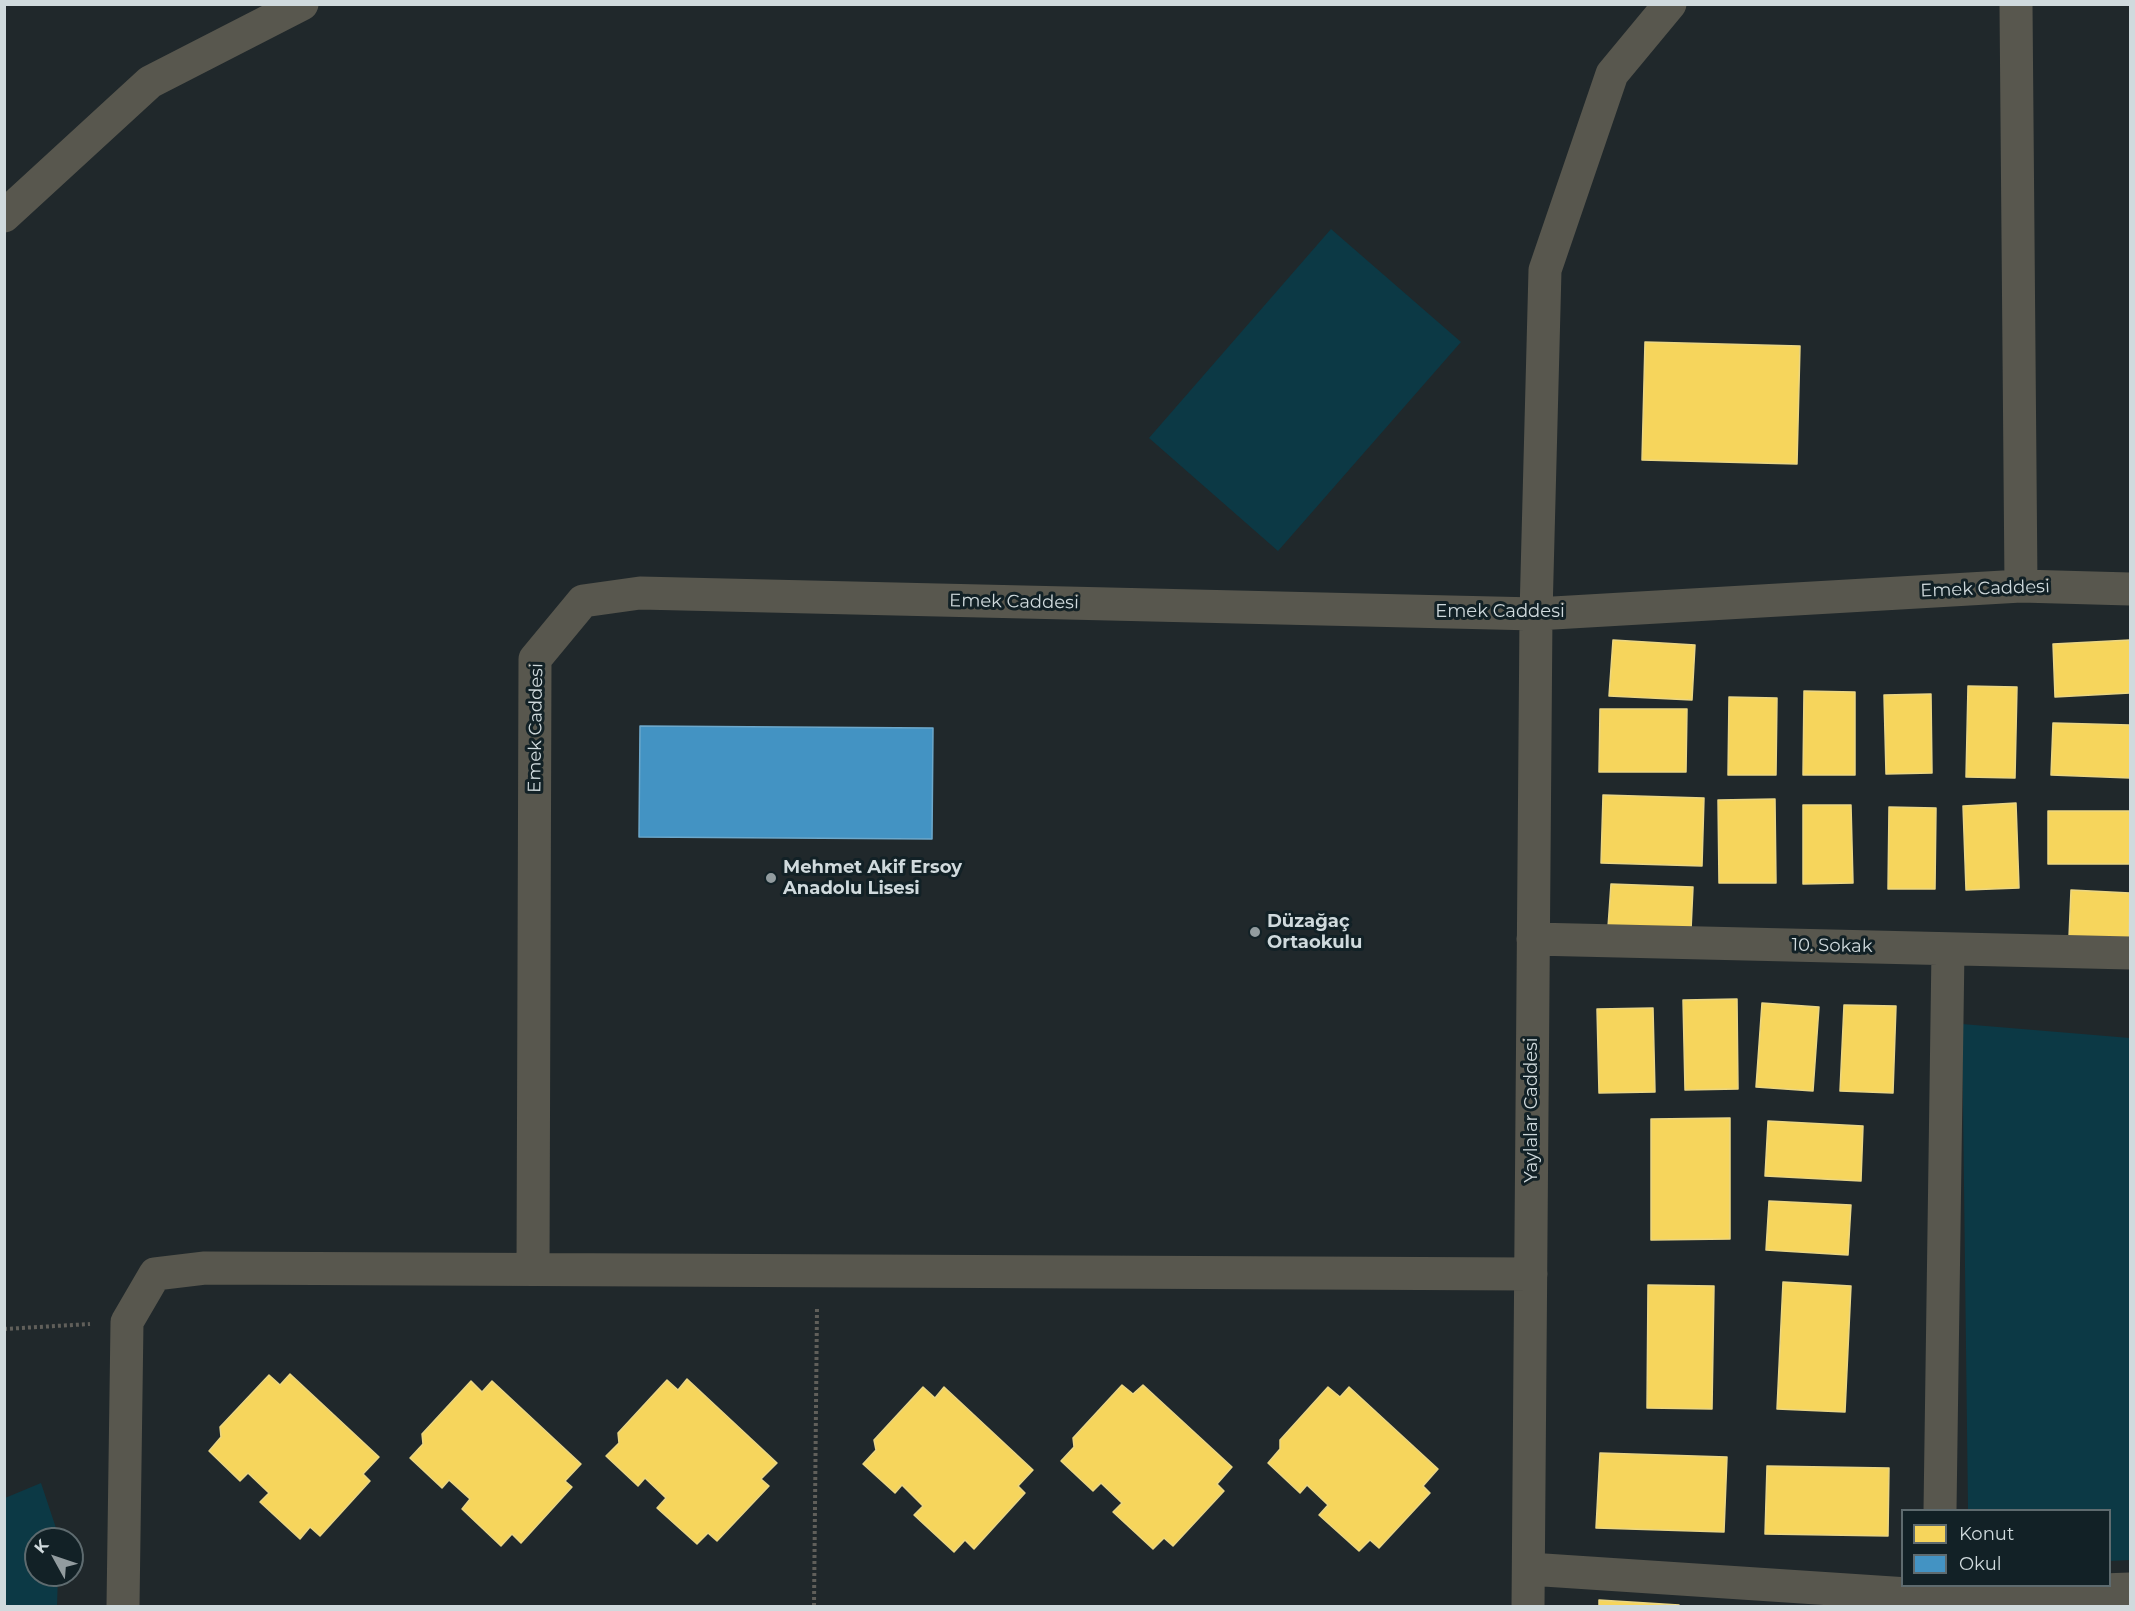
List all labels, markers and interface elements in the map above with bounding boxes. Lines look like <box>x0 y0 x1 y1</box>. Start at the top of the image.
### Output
street label: Emek Caddesi <box>1920 576 2050 602</box>
street label: Emek Caddesi <box>949 590 1079 614</box>
street label: Emek Caddesi <box>1435 601 1565 623</box>
street label: Emek Caddesi <box>524 663 548 793</box>
place label: Mehmet Akif Ersoy Anadolu Lisesi <box>783 857 962 900</box>
marker: Mehmet Akif Ersoy Anadolu Lisesi <box>764 871 778 885</box>
place label: Düzağaç Ortaokulu <box>1267 911 1362 954</box>
marker: Düzağaç Ortaokulu <box>1248 925 1262 939</box>
street label: 10. Sokak <box>1791 934 1873 958</box>
street label: Yaylalar Caddesi <box>1521 1037 1543 1183</box>
legend <box>1901 1509 2111 1587</box>
text: Konut <box>1959 1523 2014 1545</box>
north arrow <box>24 1527 84 1587</box>
text: K <box>30 1536 52 1557</box>
text: Okul <box>1959 1553 2002 1575</box>

